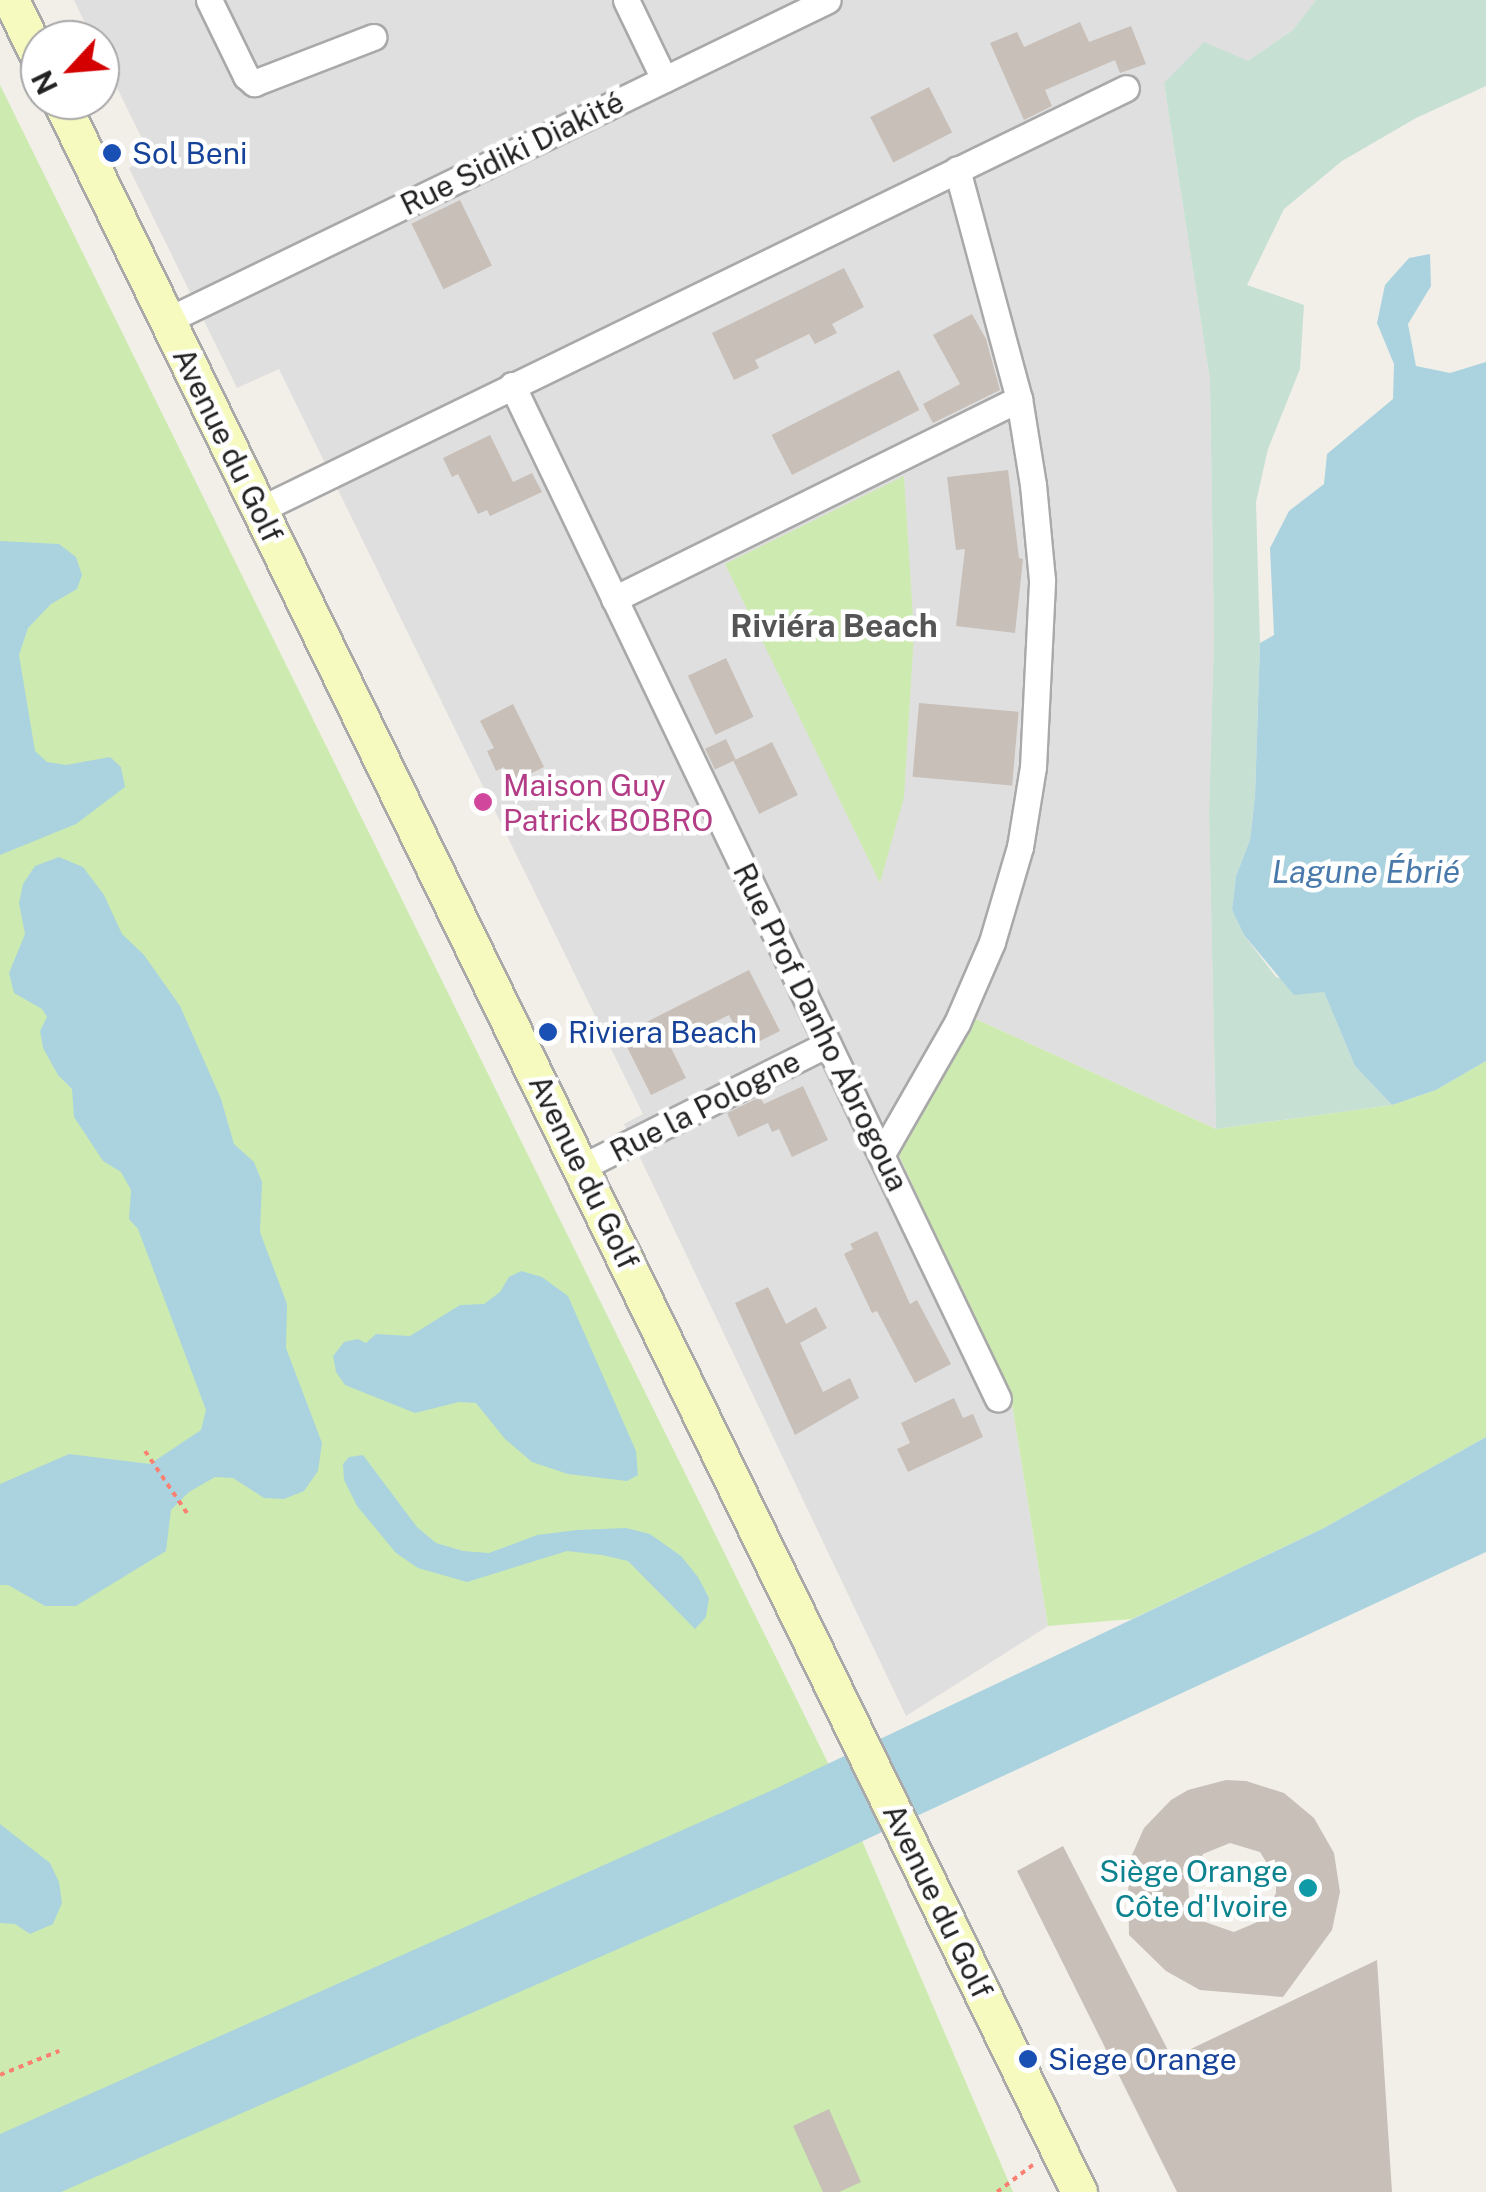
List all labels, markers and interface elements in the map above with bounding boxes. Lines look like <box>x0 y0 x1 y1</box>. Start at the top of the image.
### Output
north arrow <box>20 20 120 120</box>
text: N <box>25 65 64 100</box>
street label: Rue Sidiki Diakité <box>395 83 629 223</box>
place label: Sol Beni <box>132 135 247 171</box>
marker: Sol Beni <box>101 142 123 164</box>
street label: Avenue du Golf <box>165 342 291 548</box>
district label: Riviéra Beach <box>730 607 938 645</box>
place label: Maison Guy Patrick BOBRO <box>503 767 713 838</box>
marker: Maison Guy Patrick BOBRO <box>472 791 494 813</box>
water label: Lagune Ébrié <box>1272 853 1460 891</box>
street label: Rue Prof Danho Abrogoua <box>726 857 916 1197</box>
place label: Riviera Beach <box>568 1014 757 1050</box>
marker: Riviera Beach <box>537 1021 559 1043</box>
street label: Rue la Pologne <box>604 1043 806 1169</box>
street label: Avenue du Golf <box>521 1069 647 1275</box>
street label: Avenue du Golf <box>875 1798 1001 2004</box>
place label: Siège Orange Côte d'Ivoire <box>1099 1853 1288 1924</box>
marker: Siège Orange Côte d'Ivoire <box>1297 1877 1319 1899</box>
place label: Siege Orange <box>1048 2041 1237 2077</box>
marker: Siege Orange <box>1017 2048 1039 2070</box>

